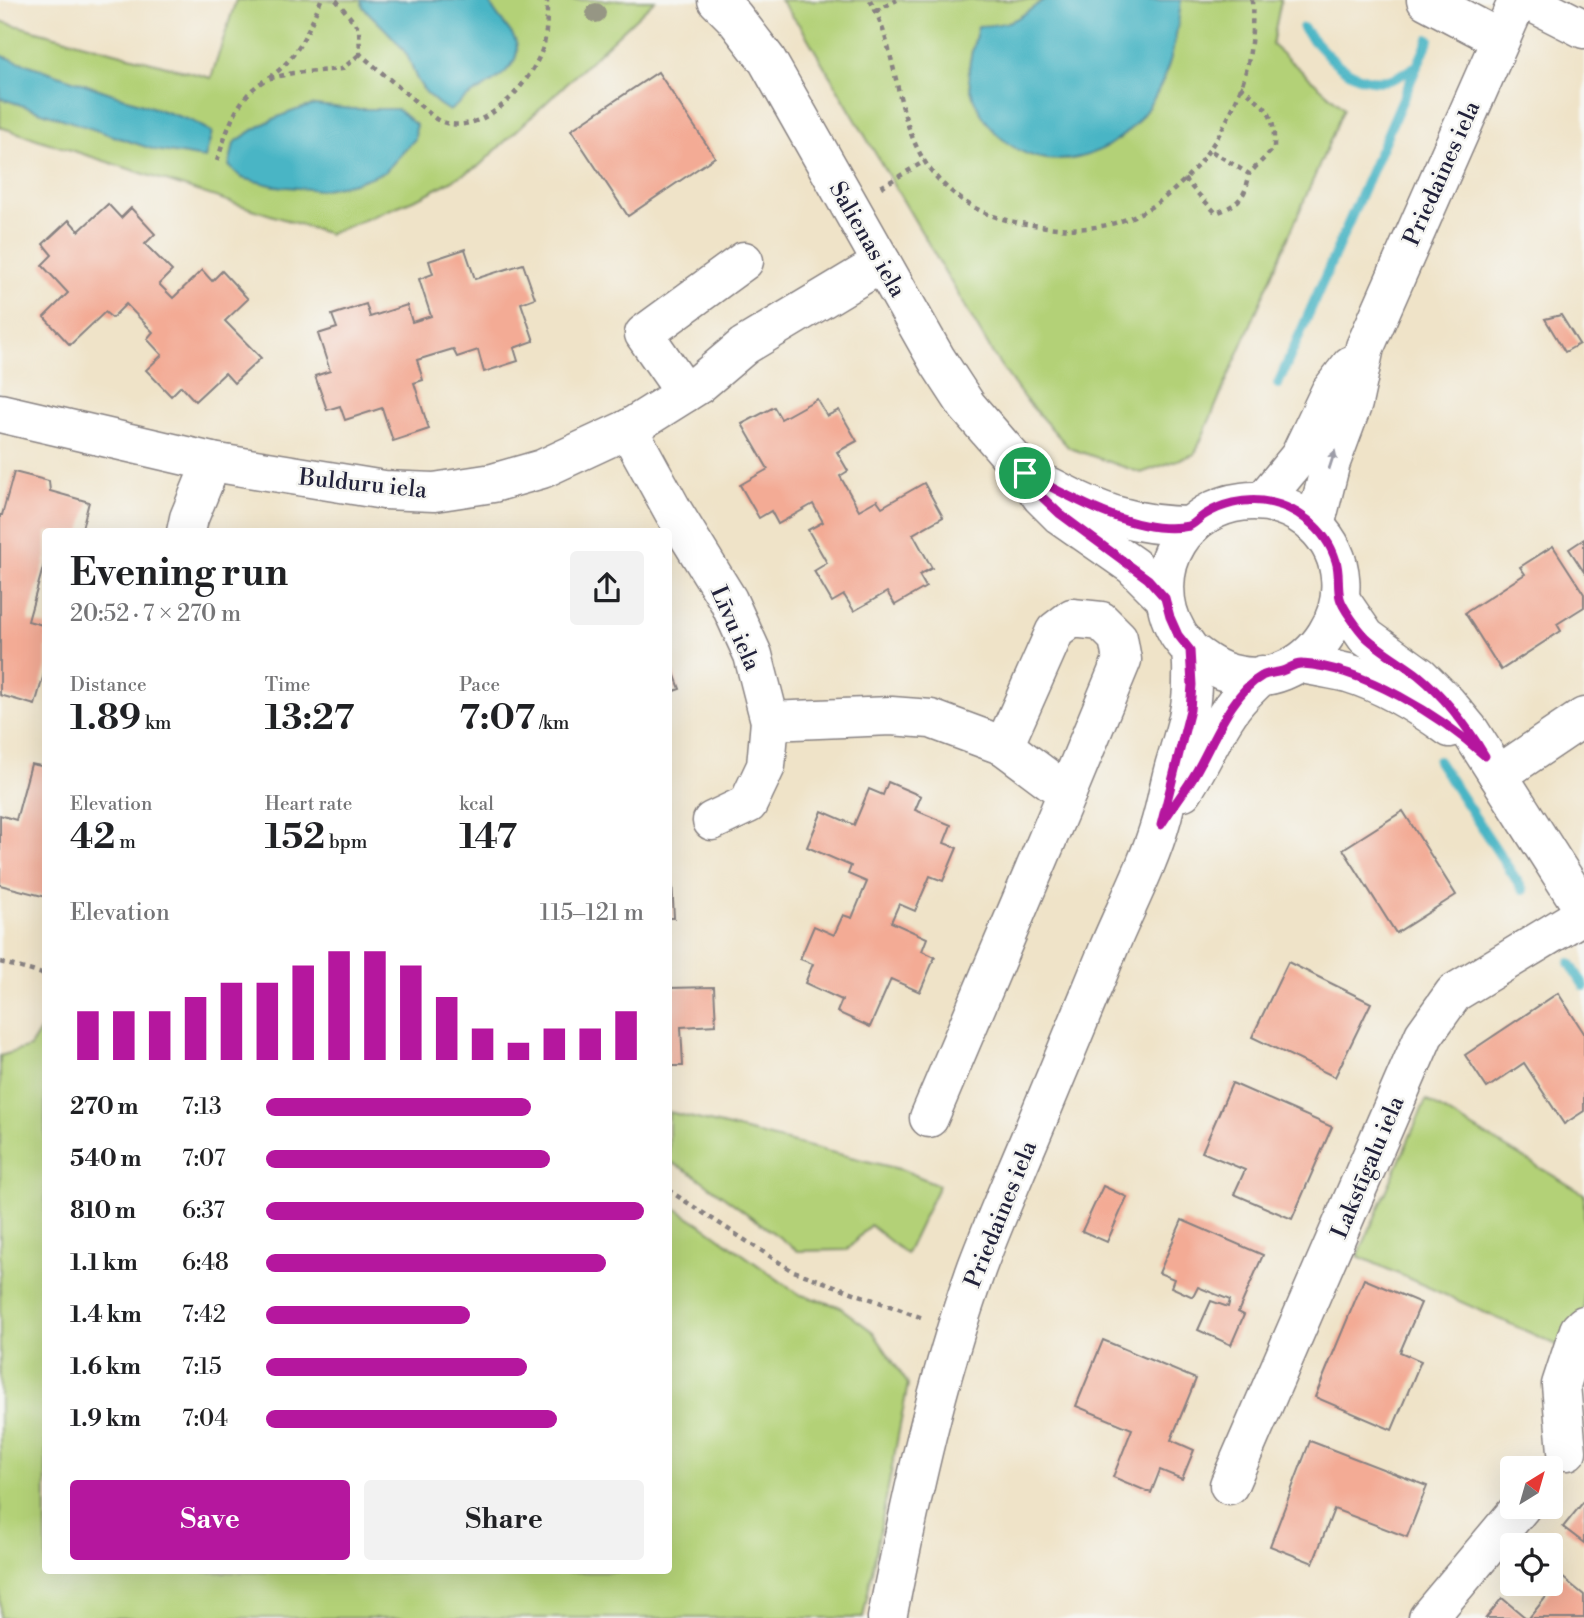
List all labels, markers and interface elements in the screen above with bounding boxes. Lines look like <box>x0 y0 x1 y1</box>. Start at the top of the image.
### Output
street label: Priedaines iela <box>1398 96 1486 250</box>
street label: Salienas iela <box>823 177 912 303</box>
pin <box>995 443 1055 503</box>
one-way arrow <box>1328 450 1338 471</box>
icon: arrive <box>1006 454 1044 492</box>
street label: Bulduru iela <box>297 463 429 505</box>
text: Evening run <box>70 550 288 597</box>
button: share <box>570 551 644 625</box>
street label: Līvu iela <box>704 582 766 675</box>
text: 20:52 · 7 × 270 m <box>70 600 241 628</box>
text: Distance <box>70 673 147 697</box>
text: Time <box>265 673 310 697</box>
text: Pace <box>459 673 500 697</box>
text: 1.89 <box>70 697 141 740</box>
text: 13:27 <box>265 697 354 740</box>
text: 7:07 <box>459 697 535 740</box>
text: km <box>141 711 172 735</box>
text: /km <box>535 711 569 735</box>
text: Elevation <box>70 792 152 816</box>
text: Heart rate <box>265 792 352 816</box>
text: kcal <box>459 792 494 816</box>
text: 42 <box>70 816 115 859</box>
text: 152 <box>265 816 325 859</box>
text: 147 <box>459 816 517 859</box>
text: m <box>115 830 136 854</box>
text: bpm <box>325 830 367 854</box>
text: Elevation <box>70 899 170 927</box>
text: 115–121 m <box>540 899 644 927</box>
street label: Lakstīgalu iela <box>1325 1092 1411 1243</box>
text: 270 m <box>70 1093 138 1121</box>
text: 7:13 <box>182 1093 222 1121</box>
street label: Priedaines iela <box>959 1137 1043 1292</box>
text: 540 m <box>70 1145 141 1173</box>
text: 7:07 <box>182 1145 226 1173</box>
text: 810 m <box>70 1197 136 1225</box>
text: 6:37 <box>182 1197 225 1225</box>
text: 1.1 km <box>70 1249 138 1277</box>
text: 6:48 <box>182 1249 229 1277</box>
text: 1.4 km <box>70 1301 142 1329</box>
text: 7:42 <box>182 1301 226 1329</box>
text: 1.6 km <box>70 1353 141 1381</box>
text: 7:15 <box>182 1353 222 1381</box>
text: 1.9 km <box>70 1405 141 1433</box>
text: 7:04 <box>182 1405 228 1433</box>
north arrow <box>1500 1456 1563 1519</box>
map controls <box>1500 1456 1563 1596</box>
button: Save <box>70 1480 350 1560</box>
button: Share <box>364 1480 644 1560</box>
button: locate <box>1500 1533 1563 1596</box>

